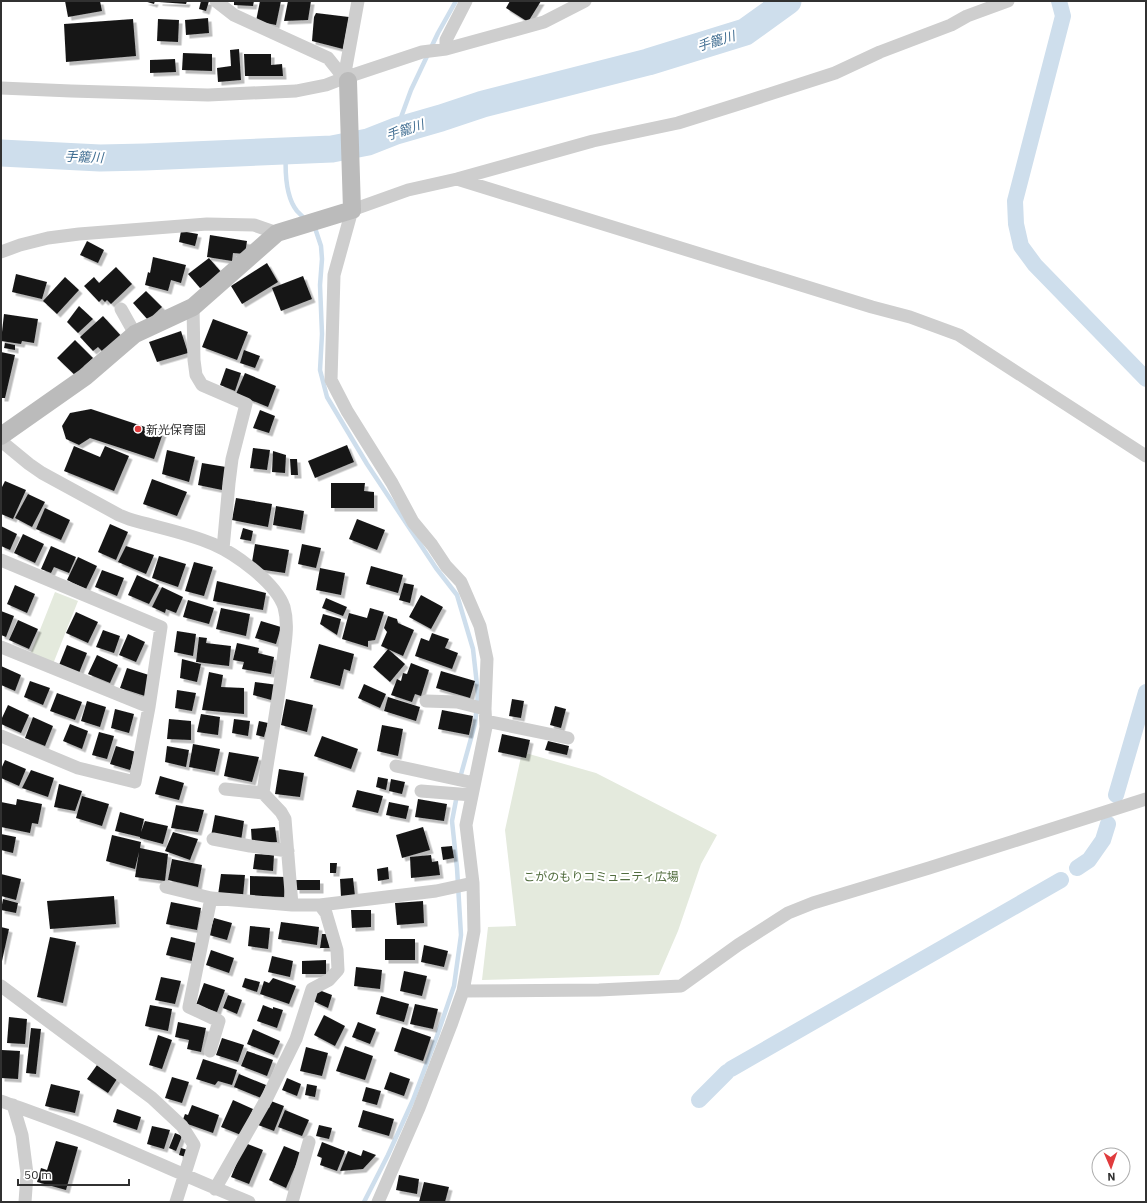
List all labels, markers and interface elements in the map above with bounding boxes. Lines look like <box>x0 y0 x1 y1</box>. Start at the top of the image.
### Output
water label: 手籠川 <box>695 27 739 55</box>
water label: 手籠川 <box>384 115 428 144</box>
water label: 手籠川 <box>64 148 106 166</box>
place label: 新光保育園 <box>146 422 206 437</box>
marker: 新光保育園 <box>133 424 143 434</box>
park label: こがのもりコミュニティ広場 <box>523 869 679 884</box>
north arrow <box>1091 1147 1131 1187</box>
scale bar <box>18 1161 129 1187</box>
text: 50 m <box>24 1167 52 1182</box>
text: N <box>1107 1170 1116 1184</box>

